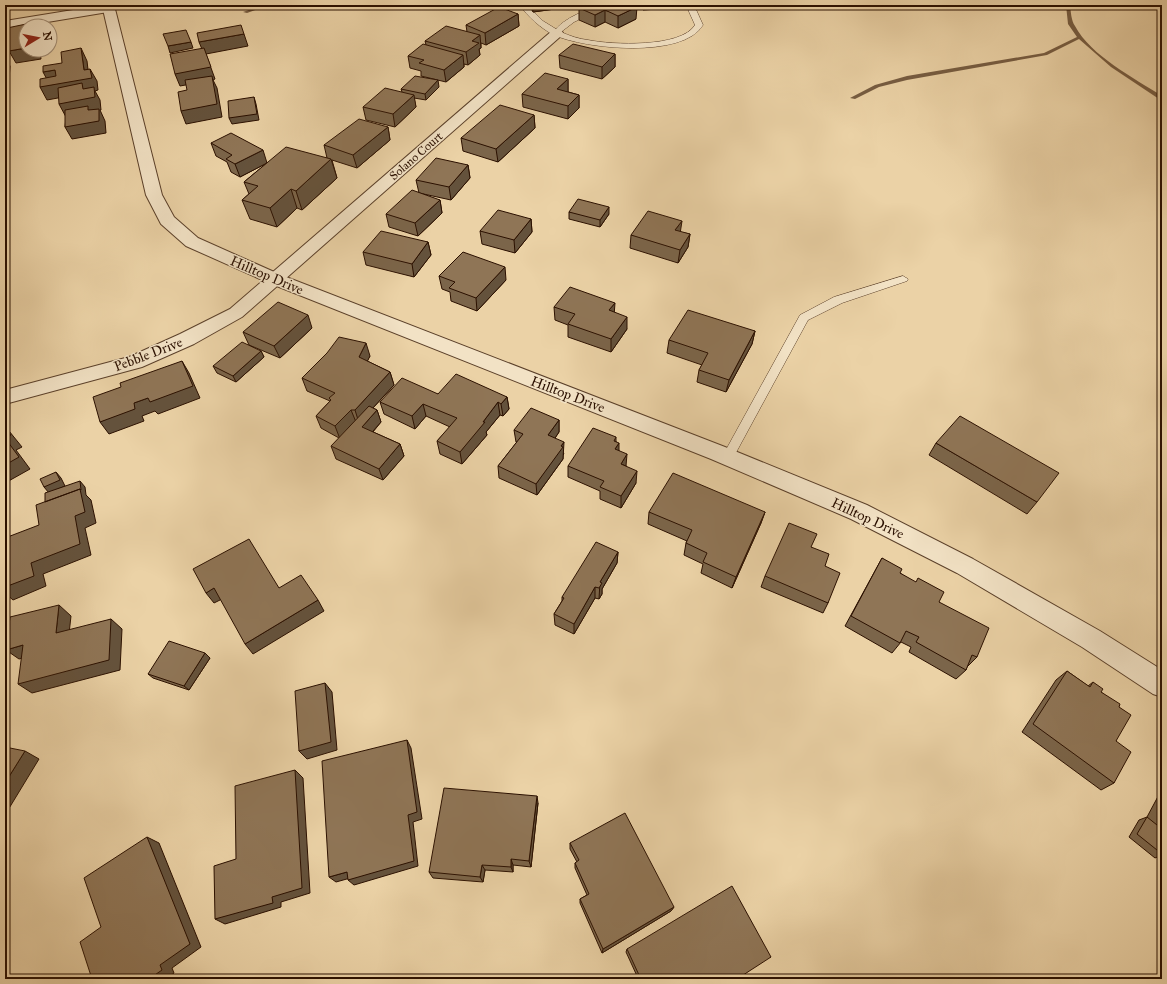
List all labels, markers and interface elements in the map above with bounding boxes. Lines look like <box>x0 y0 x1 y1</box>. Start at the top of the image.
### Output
north arrow <box>18 18 58 58</box>
text: N <box>40 31 55 43</box>
street label: Solano Court <box>387 129 446 183</box>
street label: Hilltop Drive <box>228 252 306 299</box>
street label: Pebble Drive <box>112 334 185 375</box>
street label: Hilltop Drive <box>528 373 607 416</box>
street label: Hilltop Drive <box>829 494 907 543</box>

